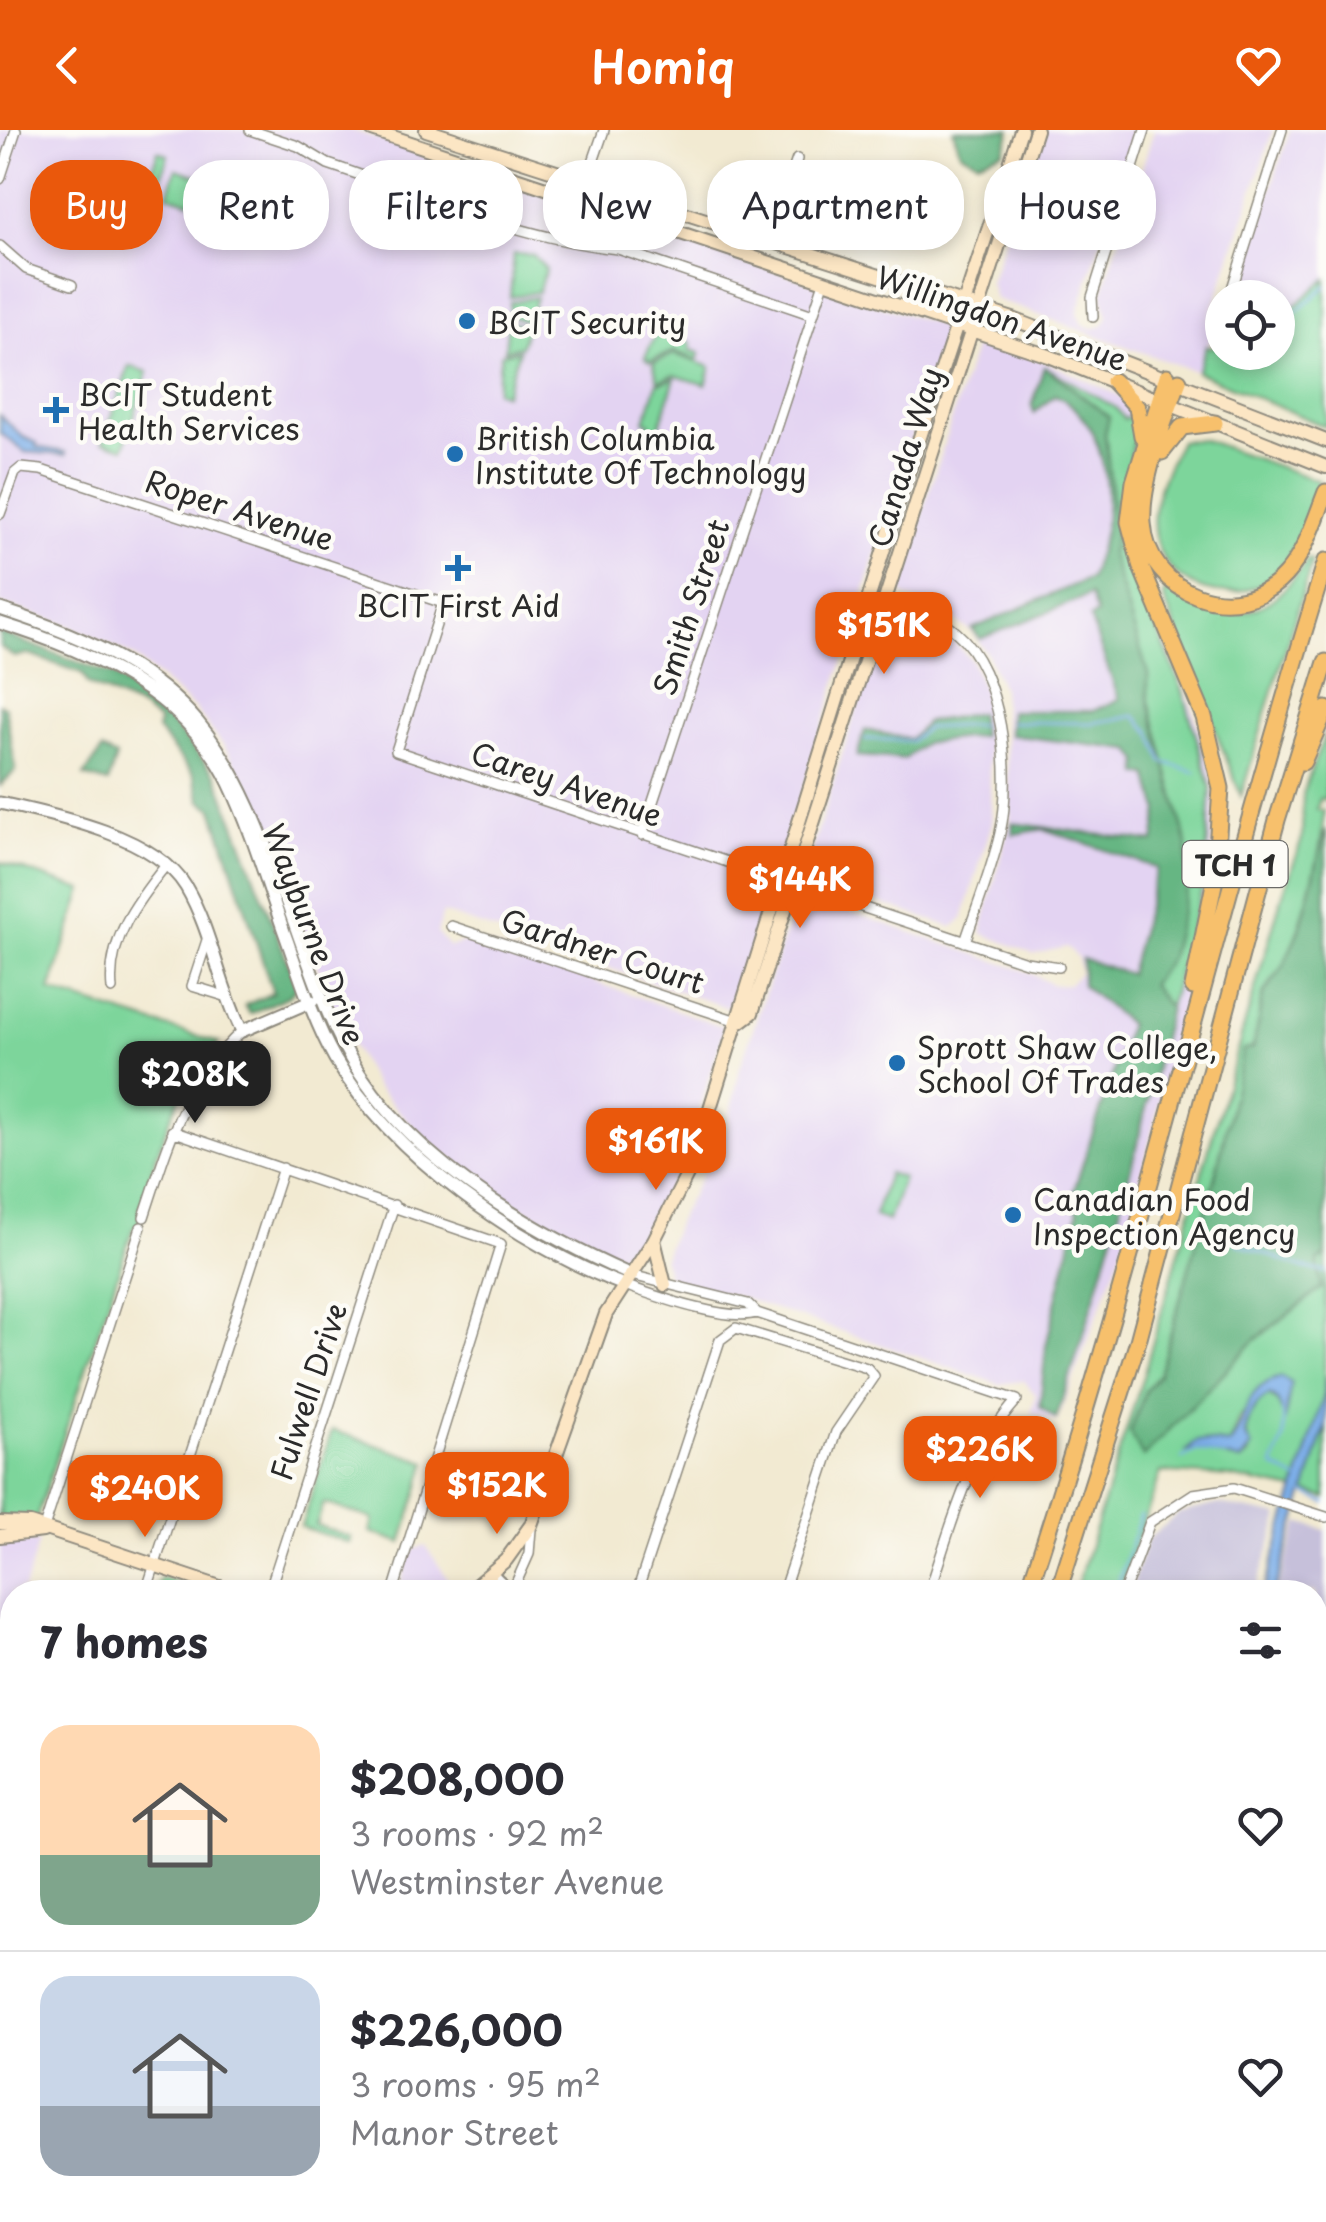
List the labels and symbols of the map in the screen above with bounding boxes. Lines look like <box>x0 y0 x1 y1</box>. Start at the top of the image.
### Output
street label: Willingdon Avenue <box>871 253 1133 381</box>
place label: BCIT Security <box>487 299 686 344</box>
marker: BCIT Security <box>456 310 478 332</box>
street label: Canada Way <box>855 361 953 553</box>
place label: BCIT Student Health Services <box>78 371 299 450</box>
marker: BCIT Student Health Services <box>43 397 69 423</box>
place label: British Columbia Institute Of Technology <box>475 415 806 494</box>
marker: British Columbia Institute Of Technology <box>444 443 466 465</box>
street label: Roper Avenue <box>140 457 340 561</box>
street label: Smith Street <box>640 513 740 701</box>
marker: BCIT First Aid <box>445 555 471 581</box>
place label: BCIT First Aid <box>356 582 560 627</box>
pin: $151K <box>814 592 954 677</box>
street label: Carey Avenue <box>465 729 669 837</box>
street label: Wayburne Drive <box>252 817 378 1051</box>
road number: TCH 1 <box>1182 841 1288 887</box>
pin: $144K <box>730 846 870 931</box>
street label: Gardner Court <box>496 896 710 1004</box>
place label: Sprott Shaw College, School Of Trades <box>917 1024 1217 1103</box>
pin: $208K <box>125 1041 265 1126</box>
marker: Sprott Shaw College, School Of Trades <box>886 1052 908 1074</box>
pin: $161K <box>586 1108 726 1193</box>
place label: Canadian Food Inspection Agency <box>1033 1176 1295 1255</box>
marker: Canadian Food Inspection Agency <box>1002 1204 1024 1226</box>
street label: Fulwell Drive <box>257 1296 357 1486</box>
pin: $226K <box>910 1416 1050 1501</box>
pin: $152K <box>427 1452 567 1537</box>
pin: $240K <box>75 1455 215 1540</box>

